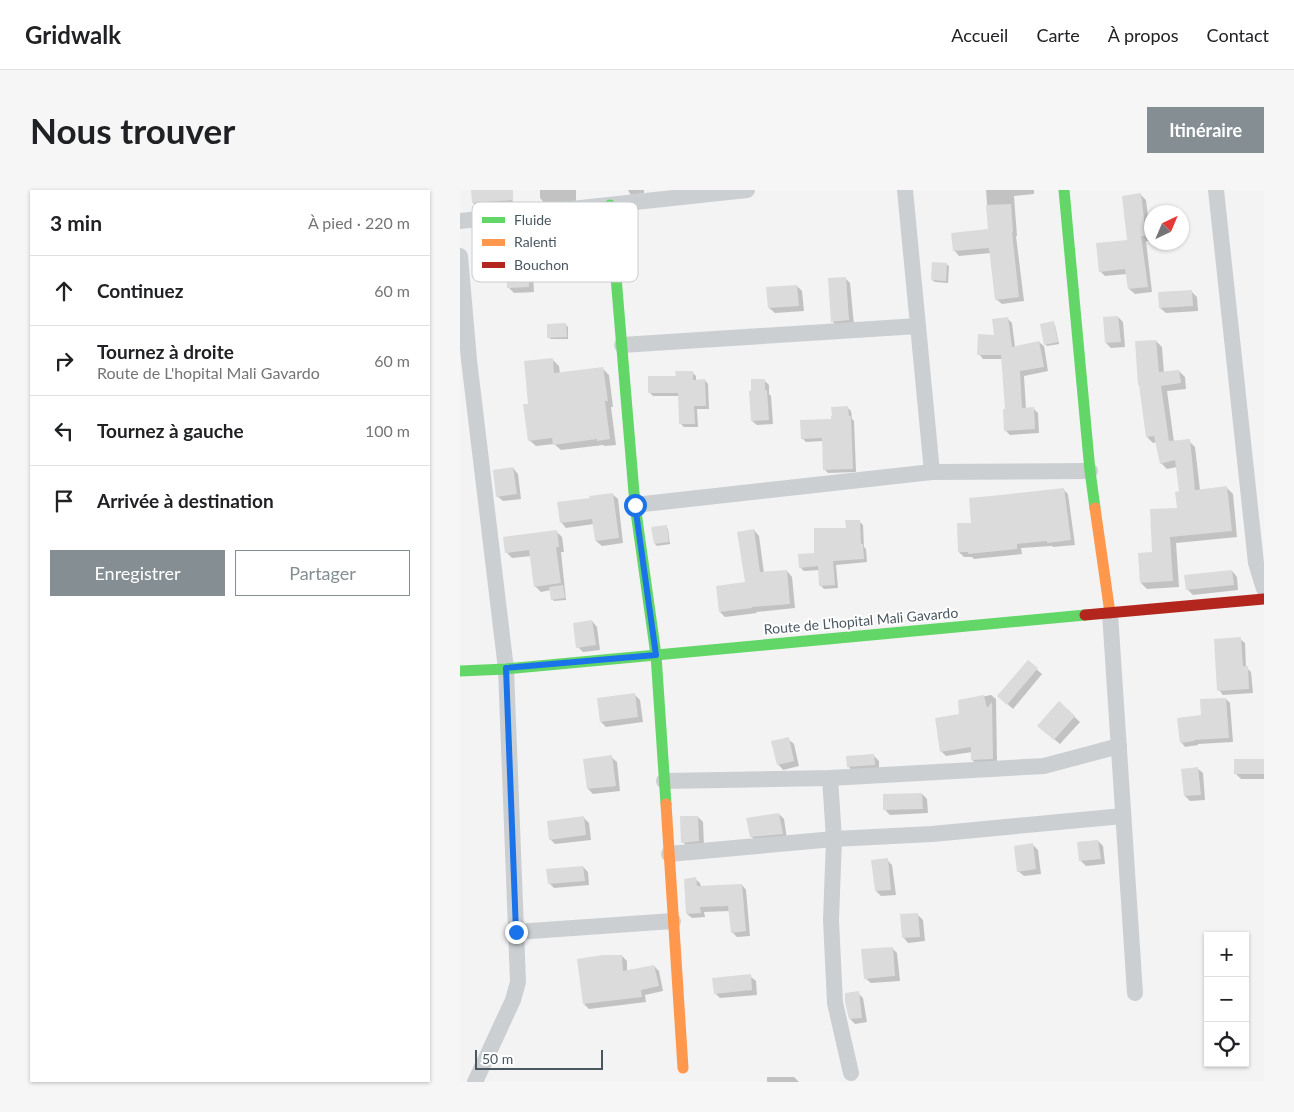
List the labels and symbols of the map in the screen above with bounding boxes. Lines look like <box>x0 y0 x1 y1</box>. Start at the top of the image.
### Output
legend <box>472 202 638 282</box>
north arrow <box>1144 205 1189 250</box>
text: Fluide <box>514 211 552 228</box>
text: Ralenti <box>514 233 557 250</box>
text: Bouchon <box>514 256 569 273</box>
route start <box>624 494 647 517</box>
street label: Route de L'hopital Mali Gavardo <box>763 604 959 637</box>
route end <box>505 921 528 944</box>
scale bar <box>475 1047 602 1070</box>

